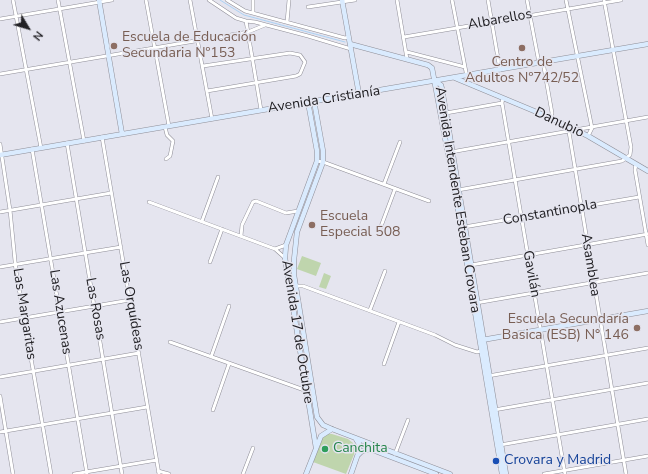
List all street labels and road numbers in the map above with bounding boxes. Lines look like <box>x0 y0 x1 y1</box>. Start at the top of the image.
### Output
street label: Albarellos <box>467 6 533 34</box>
street label: Avenida Cristianía <box>267 83 381 117</box>
street label: Avenida Intendente Esteban Crovara <box>431 86 483 314</box>
street label: Danubio <box>532 104 586 142</box>
street label: Constantinopla <box>502 196 598 230</box>
street label: Asamblea <box>577 232 603 298</box>
street label: Gavilán <box>519 249 543 299</box>
street label: Avenida 17 de Octubre <box>277 259 317 405</box>
street label: Las Orquídeas <box>115 260 147 352</box>
street label: Las Margaritas <box>8 267 40 361</box>
street label: Las Azucenas <box>45 268 75 356</box>
street label: Las Rosas <box>81 276 109 342</box>

